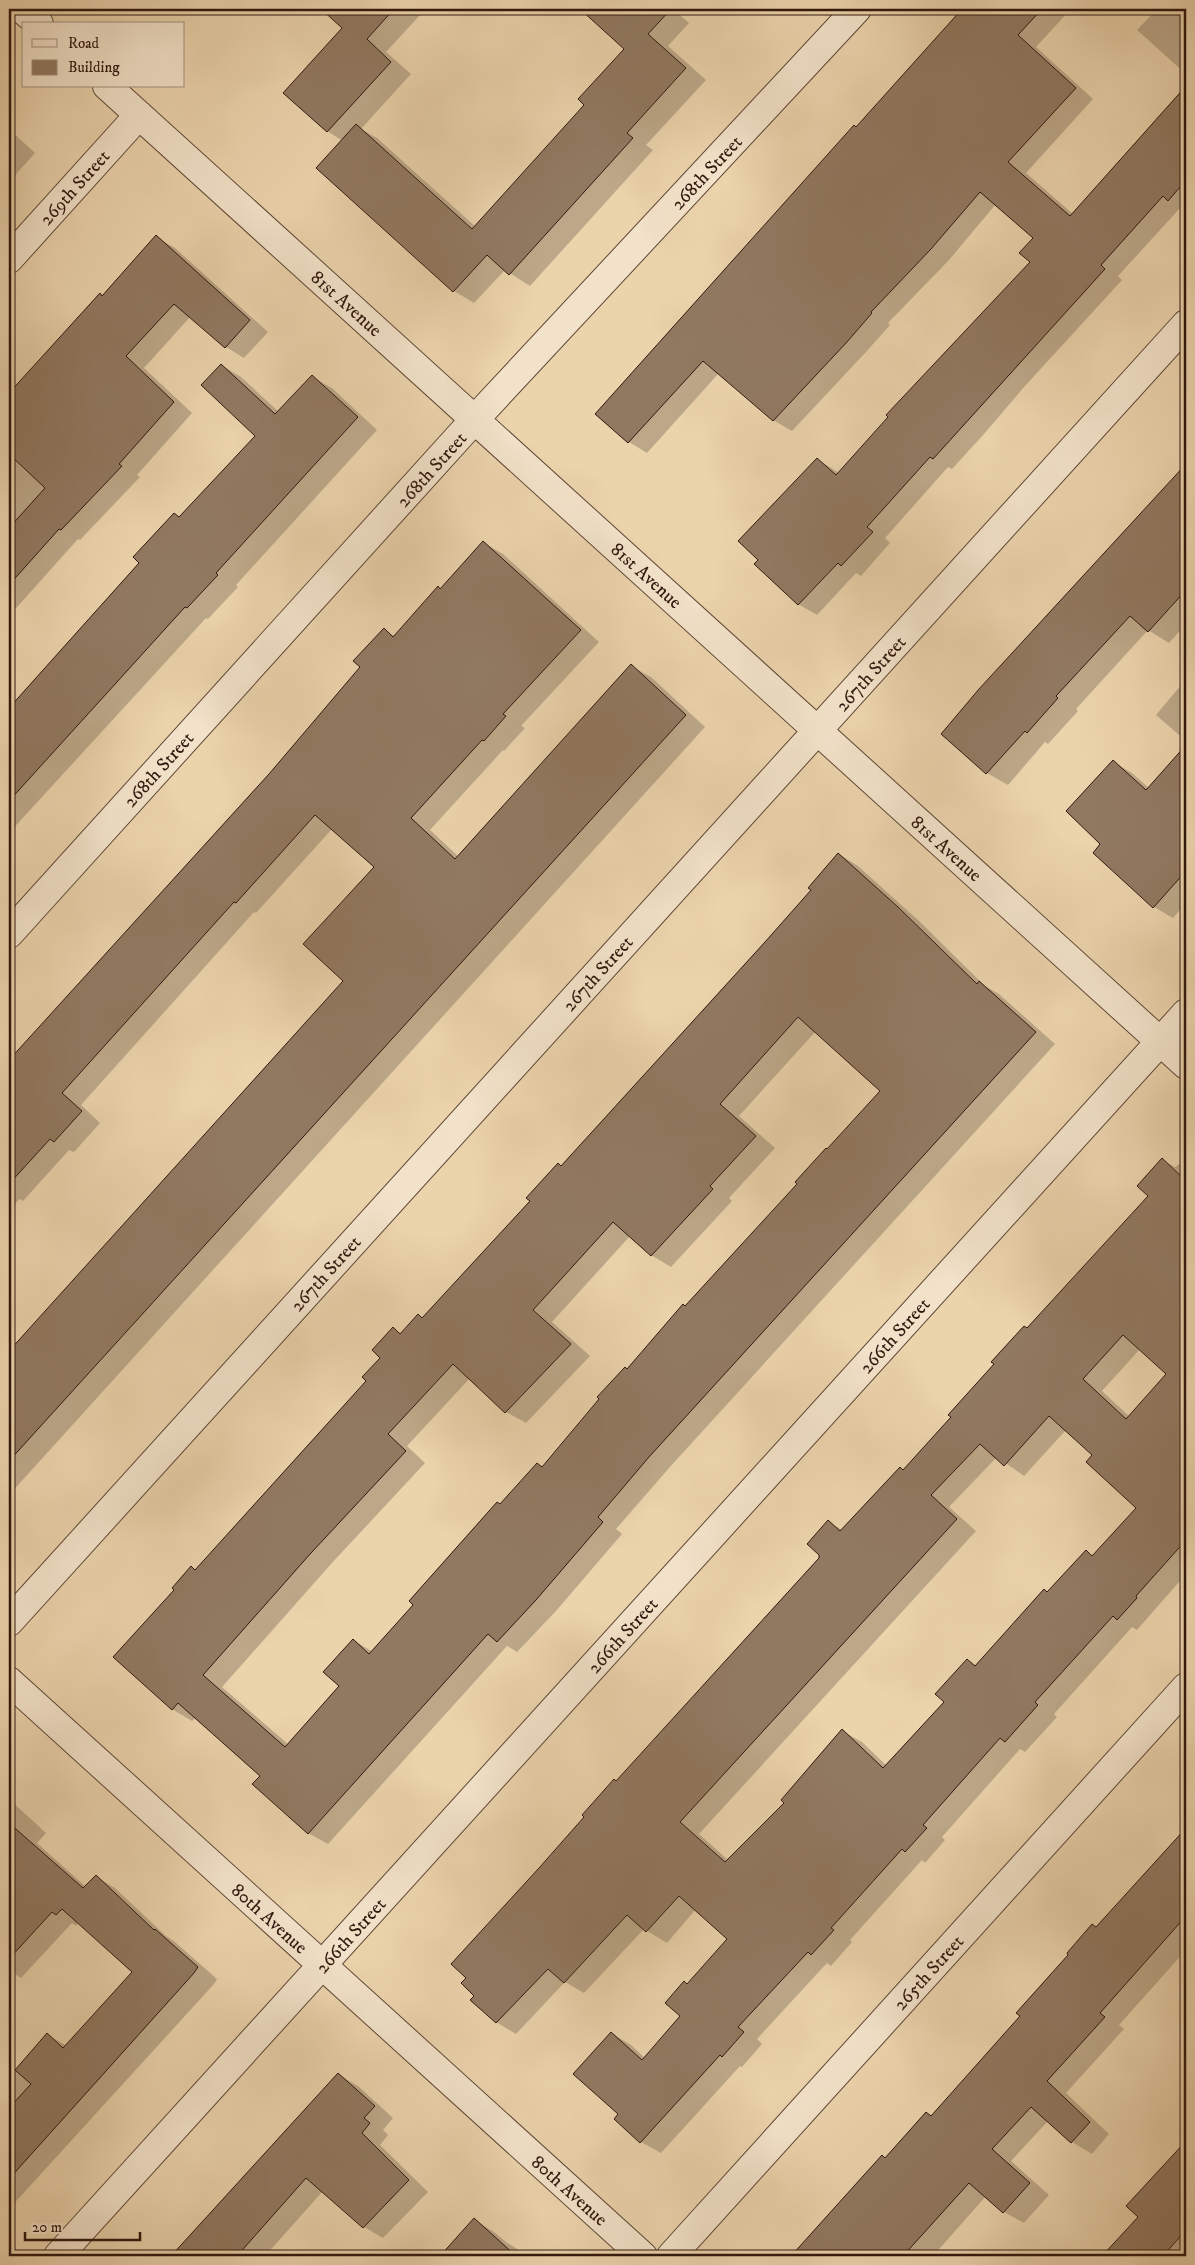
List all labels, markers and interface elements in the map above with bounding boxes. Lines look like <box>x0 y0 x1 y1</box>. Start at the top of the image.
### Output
legend <box>22 22 185 88</box>
text: Road <box>68 34 100 53</box>
text: Building <box>68 58 120 77</box>
street label: 268th Street <box>667 131 747 215</box>
street label: 269th Street <box>35 145 115 231</box>
street label: 81st Avenue <box>306 266 386 342</box>
street label: 268th Street <box>392 427 472 513</box>
street label: 81st Avenue <box>606 538 686 614</box>
street label: 267th Street <box>831 631 911 717</box>
street label: 268th Street <box>119 727 199 813</box>
street label: 81st Avenue <box>906 811 986 887</box>
street label: 267th Street <box>558 931 638 1017</box>
street label: 267th Street <box>286 1231 366 1317</box>
street label: 266th Street <box>855 1293 935 1379</box>
street label: 266th Street <box>583 1593 663 1679</box>
street label: 80th Avenue <box>226 1879 312 1959</box>
street label: 266th Street <box>311 1893 391 1979</box>
street label: 265th Street <box>889 1930 969 2016</box>
street label: 80th Avenue <box>526 2151 612 2231</box>
scale bar <box>25 2210 140 2242</box>
text: 20 m <box>32 2218 62 2237</box>

